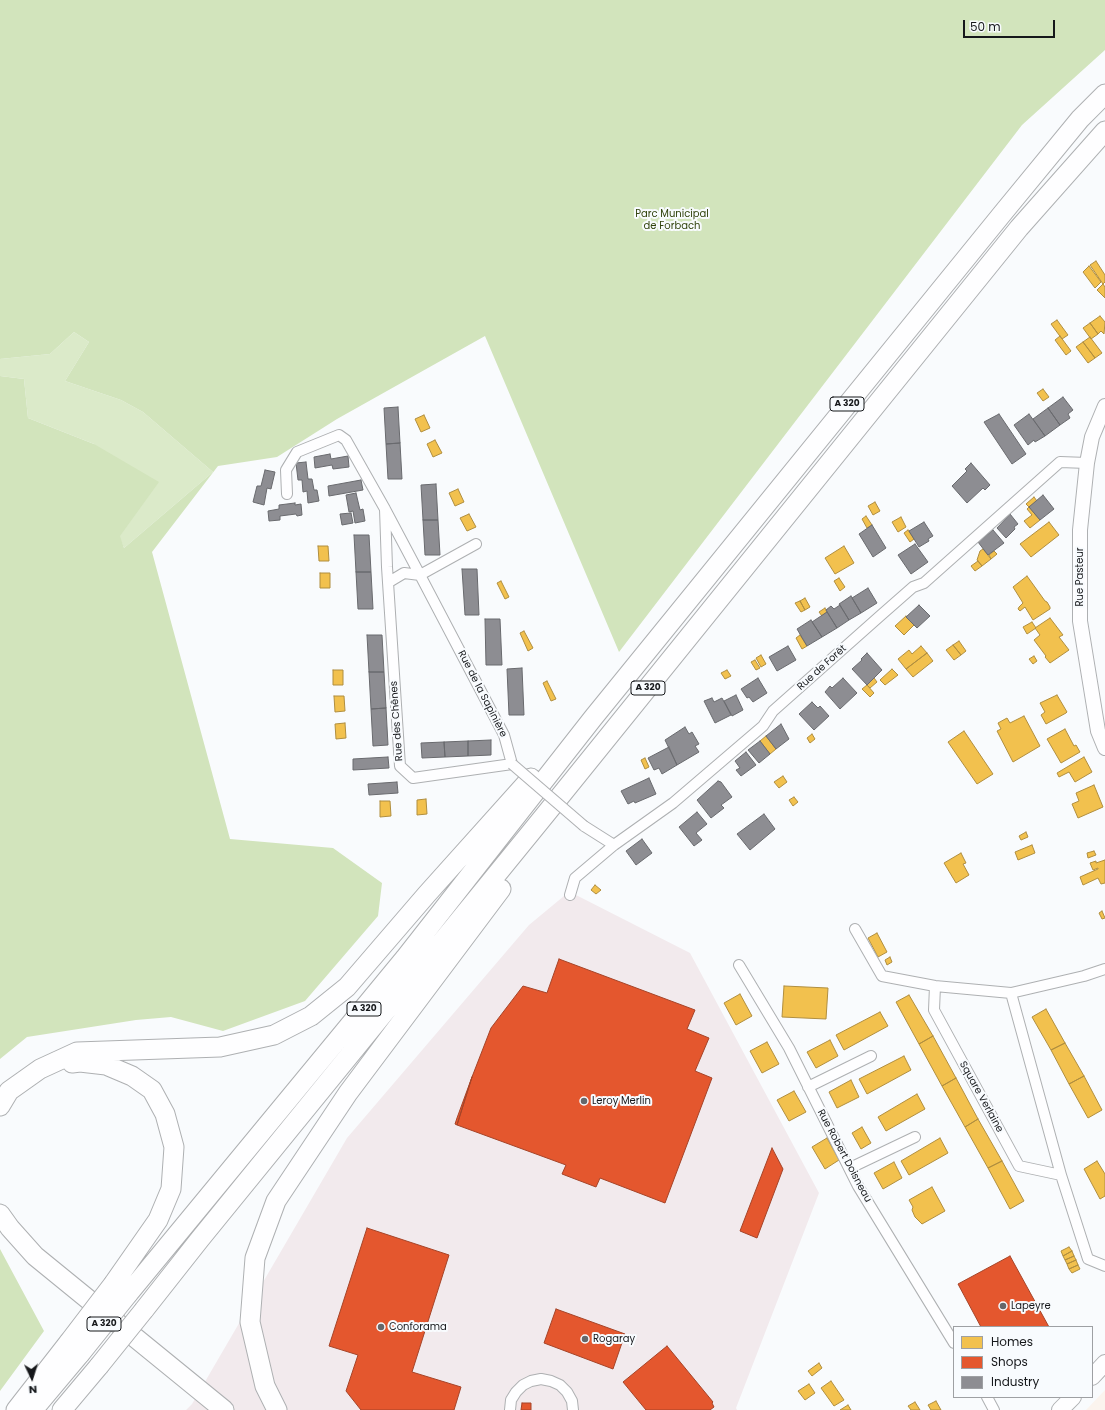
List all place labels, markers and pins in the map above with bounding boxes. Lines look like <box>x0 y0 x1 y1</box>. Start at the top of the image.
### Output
place label: Leroy Merlin <box>592 1095 651 1107</box>
marker: Leroy Merlin <box>579 1096 589 1106</box>
place label: Lapeyre <box>1011 1300 1051 1312</box>
marker: Lapeyre <box>998 1301 1008 1311</box>
place label: Conforama <box>389 1321 447 1333</box>
marker: Conforama <box>376 1322 386 1332</box>
place label: Rogaray <box>593 1333 635 1345</box>
marker: Rogaray <box>580 1334 590 1344</box>

